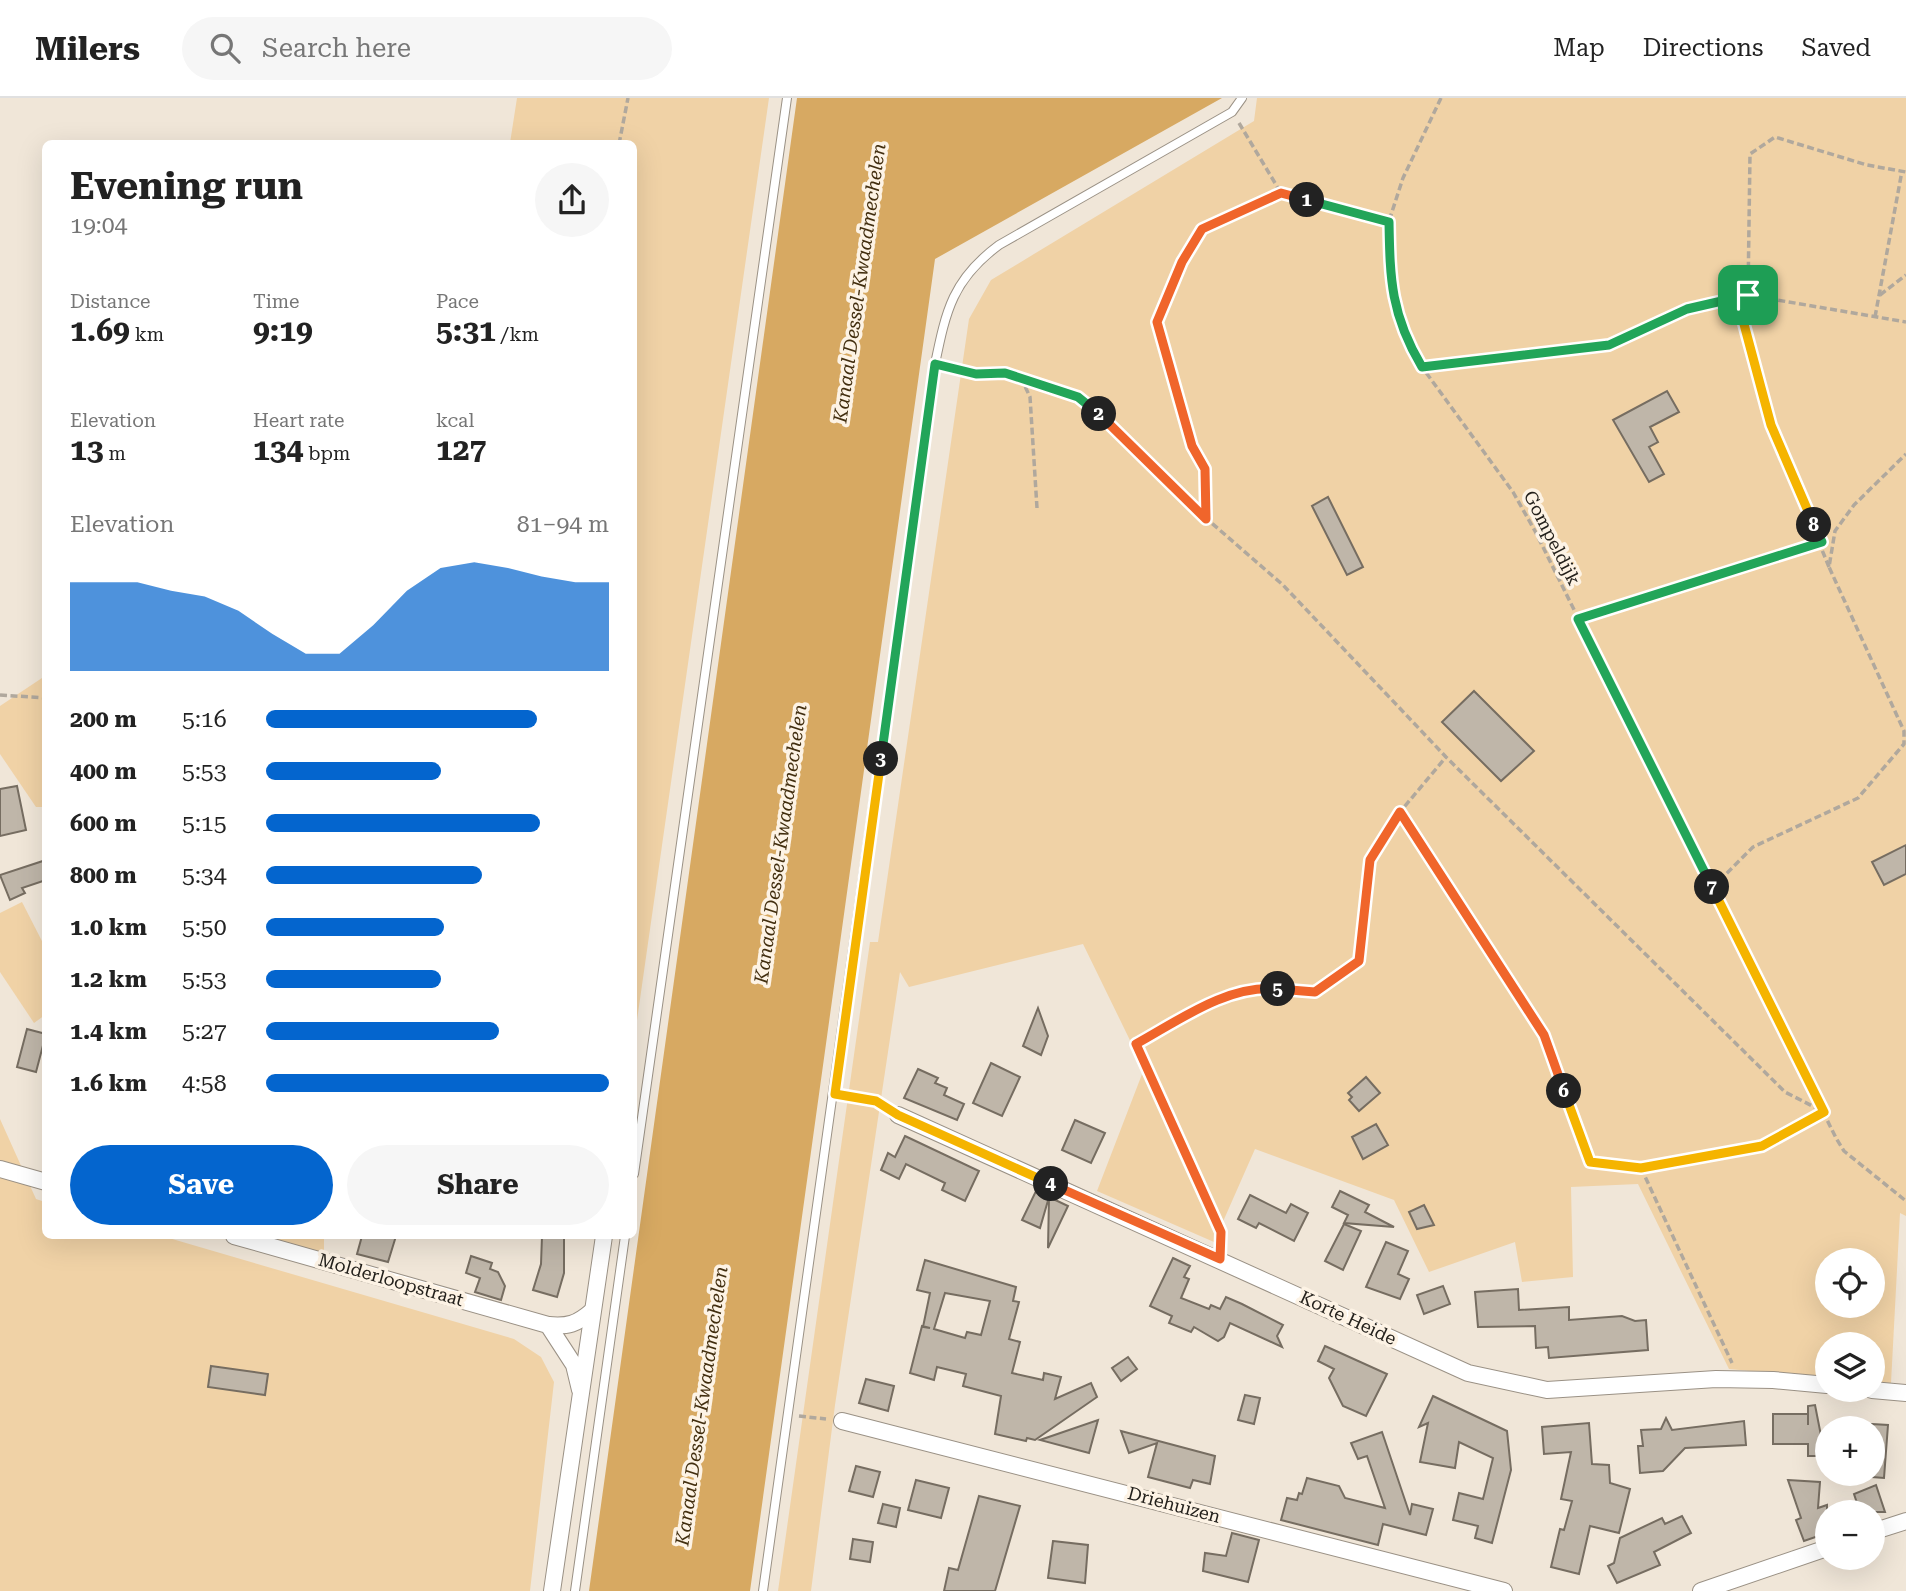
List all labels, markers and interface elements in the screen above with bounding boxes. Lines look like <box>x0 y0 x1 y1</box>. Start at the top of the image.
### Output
search box <box>182 17 672 80</box>
text: Milers <box>35 29 140 68</box>
icon: search <box>206 29 244 67</box>
text: Search here <box>262 33 411 63</box>
text: Map <box>1553 34 1605 62</box>
text: Directions <box>1643 34 1763 62</box>
text: Saved <box>1801 34 1871 62</box>
water label: Kanaal Dessel-Kwaadmechelen <box>828 142 891 425</box>
button: share <box>535 163 609 237</box>
text: Evening run <box>70 164 303 208</box>
pin: 1 <box>1290 182 1324 217</box>
text: 1 <box>1301 188 1312 211</box>
text: 19:04 <box>70 212 127 239</box>
pin <box>1718 265 1778 325</box>
icon: arrive <box>1729 276 1767 314</box>
text: Distance <box>70 290 150 313</box>
text: Time <box>253 290 300 313</box>
text: Pace <box>436 290 479 313</box>
text: 1.69 <box>70 313 130 348</box>
text: 9:19 <box>253 313 313 348</box>
text: 5:31 <box>436 313 496 348</box>
text: km <box>130 323 164 346</box>
text: /km <box>496 323 539 346</box>
pin: 2 <box>1082 396 1116 432</box>
text: 2 <box>1093 402 1104 425</box>
text: Elevation <box>70 409 156 432</box>
text: Heart rate <box>253 409 344 432</box>
text: kcal <box>436 409 474 432</box>
text: 13 <box>70 432 104 467</box>
text: 134 <box>253 432 303 467</box>
text: 127 <box>436 432 486 467</box>
text: m <box>104 442 126 465</box>
text: bpm <box>303 442 350 465</box>
street label: Gompeldijk <box>1520 487 1585 588</box>
pin: 8 <box>1797 508 1832 542</box>
text: Elevation <box>70 511 174 538</box>
text: 81–94 m <box>517 511 609 538</box>
text: 8 <box>1808 513 1819 536</box>
water label: Kanaal Dessel-Kwaadmechelen <box>749 703 812 986</box>
text: 200 m <box>70 706 137 733</box>
text: 5:16 <box>182 706 227 733</box>
pin: 3 <box>864 742 898 776</box>
text: 3 <box>875 747 886 770</box>
text: 400 m <box>70 758 137 785</box>
text: 5:53 <box>182 758 227 785</box>
text: 600 m <box>70 810 137 837</box>
text: 5:15 <box>182 810 227 837</box>
text: 800 m <box>70 862 137 889</box>
text: 5:34 <box>182 862 227 889</box>
pin: 7 <box>1694 870 1730 904</box>
text: 7 <box>1706 875 1717 898</box>
text: 1.0 km <box>70 914 147 941</box>
text: 5:50 <box>182 914 227 941</box>
text: 1.2 km <box>70 966 147 993</box>
text: 5:53 <box>182 966 227 993</box>
pin: 5 <box>1260 972 1296 1006</box>
text: 5 <box>1272 977 1283 1000</box>
text: 1.4 km <box>70 1018 147 1045</box>
text: 5:27 <box>182 1018 227 1045</box>
text: 1.6 km <box>70 1070 147 1097</box>
text: 4:58 <box>182 1070 227 1097</box>
pin: 6 <box>1546 1074 1582 1108</box>
text: 6 <box>1558 1079 1569 1102</box>
button: Save <box>70 1145 333 1225</box>
button: Share <box>347 1145 609 1225</box>
pin: 4 <box>1034 1166 1068 1202</box>
text: 4 <box>1045 1172 1056 1195</box>
map controls <box>1815 1248 1885 1570</box>
button: locate <box>1815 1248 1885 1318</box>
street label: Molderloopstraat <box>316 1249 466 1310</box>
water label: Kanaal Dessel-Kwaadmechelen <box>670 1265 733 1548</box>
street label: Korte Heide <box>1297 1286 1400 1349</box>
button: layers <box>1815 1332 1885 1402</box>
button: + <box>1815 1416 1885 1486</box>
street label: Driehuizen <box>1125 1482 1223 1527</box>
button: − <box>1815 1500 1885 1570</box>

